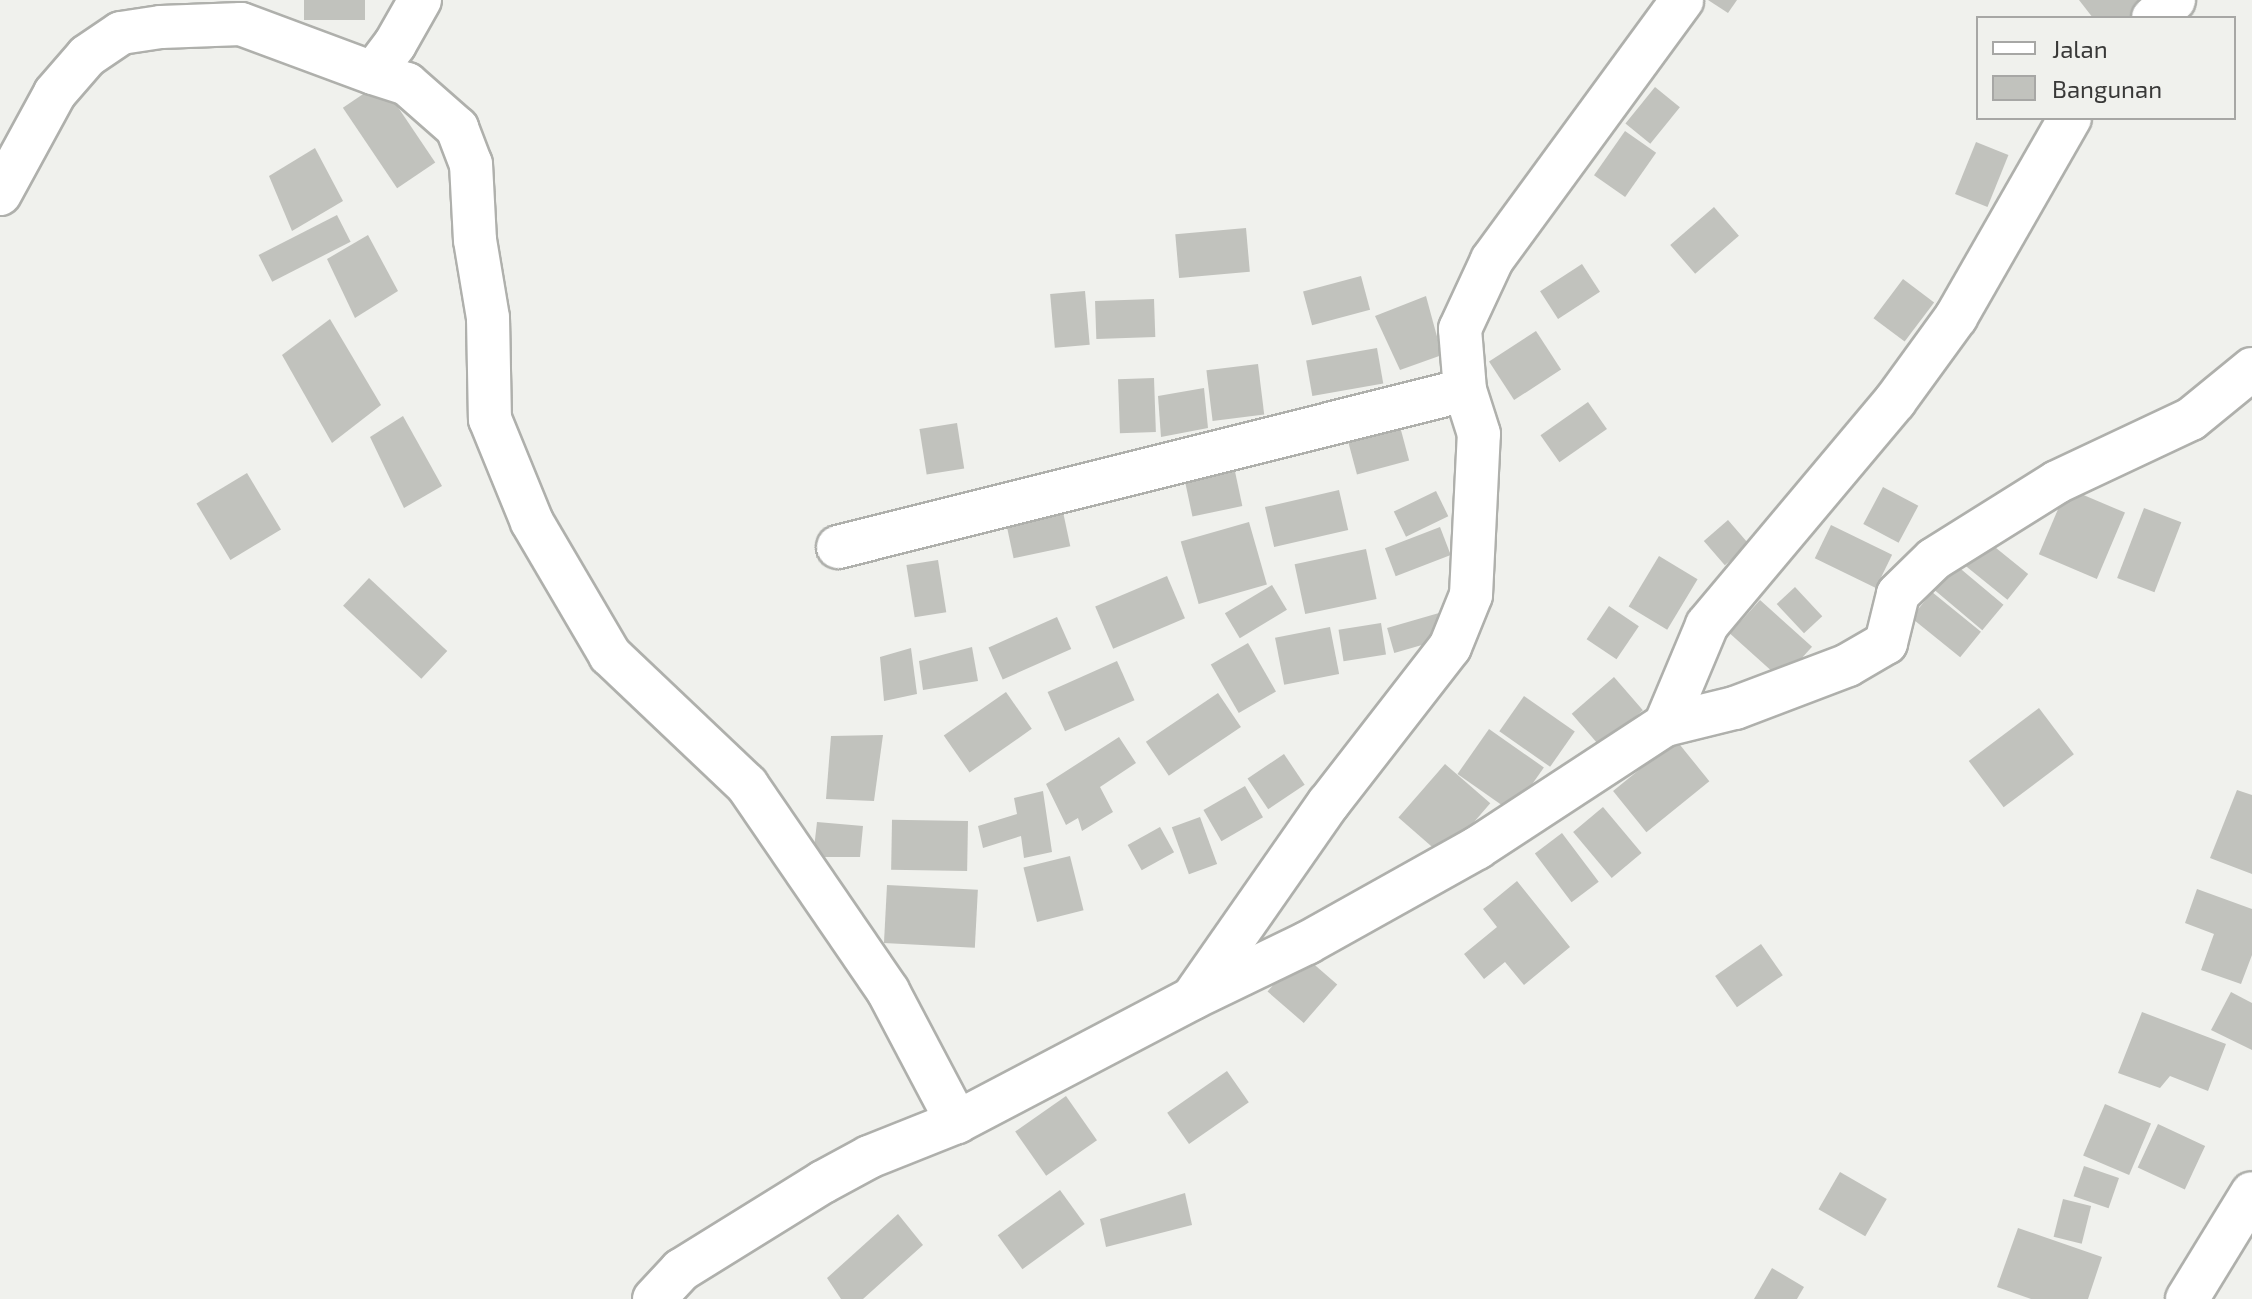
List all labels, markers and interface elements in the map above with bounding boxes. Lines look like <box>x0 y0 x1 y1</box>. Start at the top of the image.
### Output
legend <box>1976 16 2236 120</box>
text: Jalan <box>2052 34 2108 63</box>
text: Bangunan <box>2052 74 2162 103</box>

